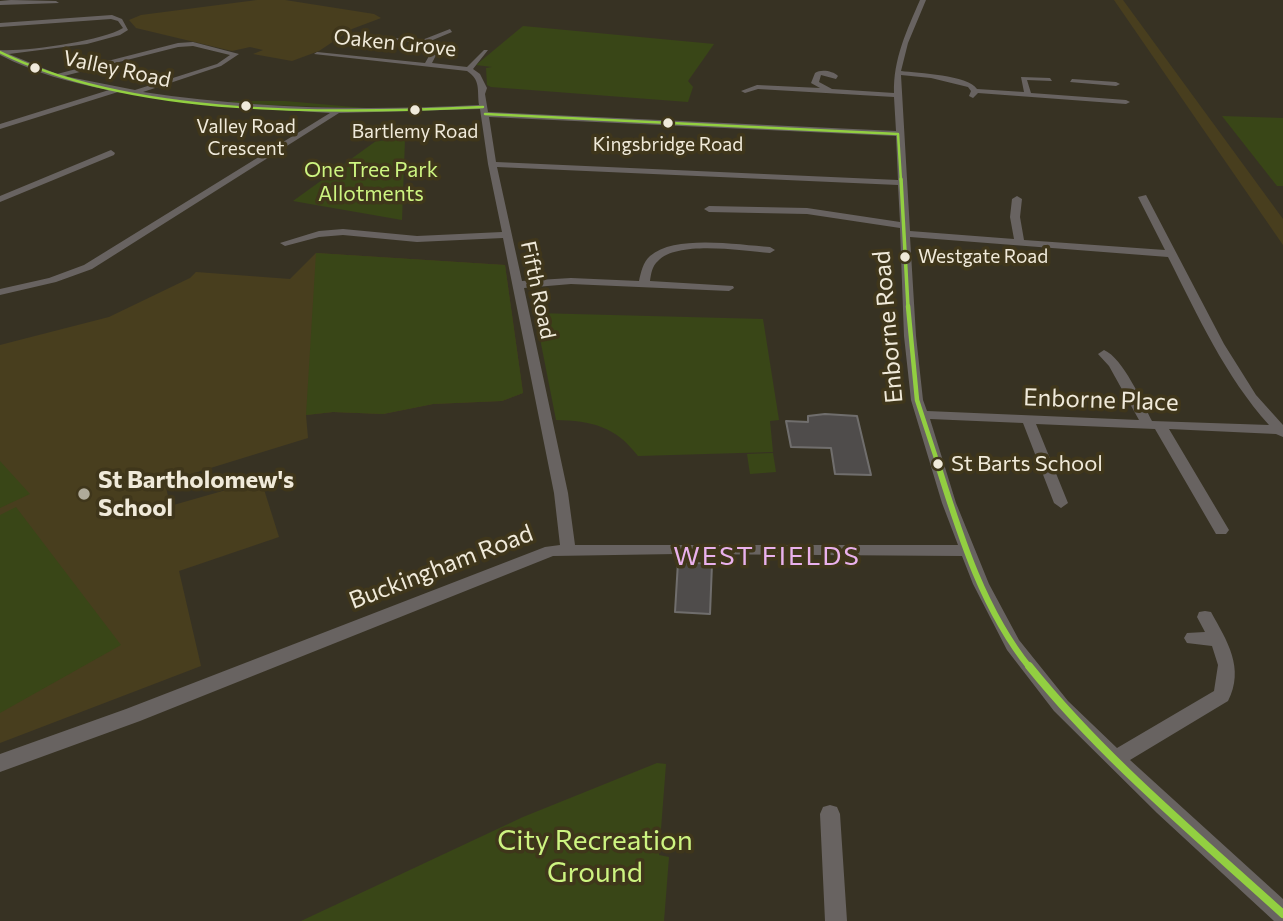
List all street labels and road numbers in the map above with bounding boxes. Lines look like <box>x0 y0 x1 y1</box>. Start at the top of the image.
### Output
street label: Oaken Grove <box>332 24 458 62</box>
street label: Valley Road <box>61 45 173 93</box>
street label: Fifth Road <box>515 239 561 341</box>
street label: Enborne Road <box>867 249 909 405</box>
street label: Enborne Place <box>1023 383 1179 417</box>
street label: Buckingham Road <box>345 519 537 615</box>

